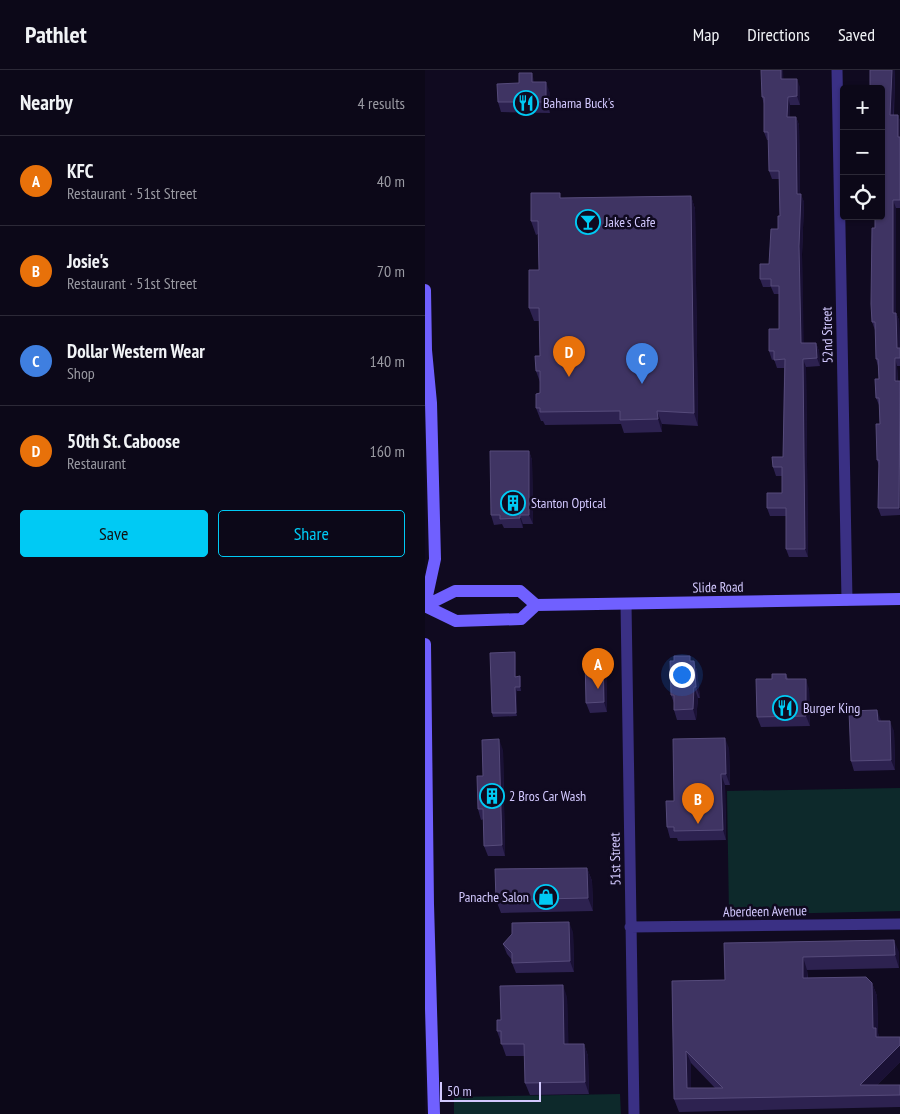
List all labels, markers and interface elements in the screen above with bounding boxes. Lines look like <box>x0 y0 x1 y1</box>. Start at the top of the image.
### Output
text: Pathlet <box>25 19 87 50</box>
text: Map <box>693 23 719 46</box>
text: Directions <box>747 23 810 46</box>
text: Saved <box>838 23 875 46</box>
map controls <box>840 85 885 220</box>
button: + <box>840 85 885 130</box>
text: Nearby <box>20 89 73 116</box>
restaurant icon: Bahama Buck's <box>513 90 539 116</box>
text: 4 results <box>358 93 405 113</box>
place label: Bahama Buck's <box>543 94 615 112</box>
button: − <box>840 130 885 175</box>
text: KFC <box>67 159 94 183</box>
text: A <box>32 171 40 191</box>
text: 40 m <box>377 171 405 191</box>
button: locate <box>840 175 885 220</box>
text: Restaurant · 51st Street <box>67 183 197 203</box>
bar icon: Jake's Cafe <box>575 209 601 235</box>
place label: Jake's Cafe <box>604 213 656 231</box>
text: Josie's <box>67 249 109 273</box>
text: B <box>32 261 40 281</box>
text: 70 m <box>377 261 405 281</box>
text: Restaurant · 51st Street <box>67 273 197 293</box>
street label: 52nd Street <box>818 306 836 364</box>
pin: D <box>553 336 585 377</box>
text: Dollar Western Wear <box>67 339 205 363</box>
pin: C <box>626 343 658 384</box>
text: C <box>32 351 40 371</box>
text: 140 m <box>370 351 405 371</box>
text: Shop <box>67 363 95 383</box>
text: 50th St. Caboose <box>67 429 180 453</box>
text: D <box>32 441 40 461</box>
text: 160 m <box>370 441 405 461</box>
text: Restaurant <box>67 453 126 473</box>
building icon: Stanton Optical <box>500 490 526 516</box>
place label: Stanton Optical <box>531 494 607 512</box>
button: Save <box>20 510 208 557</box>
button: Share <box>218 510 405 557</box>
street label: Slide Road <box>692 578 744 596</box>
pin: A <box>582 648 614 689</box>
your location <box>669 662 695 688</box>
restaurant icon: Burger King <box>772 695 798 721</box>
place label: Burger King <box>803 699 860 717</box>
building icon: 2 Bros Car Wash <box>479 783 505 809</box>
pin: B <box>682 783 714 824</box>
place label: 2 Bros Car Wash <box>509 787 586 805</box>
street label: 51st Street <box>606 832 624 886</box>
shop icon: Panache Salon <box>533 884 559 910</box>
place label: Panache Salon <box>459 888 529 906</box>
street label: Aberdeen Avenue <box>723 901 807 921</box>
scale bar <box>440 1079 541 1102</box>
text: 50 m <box>447 1082 472 1100</box>

